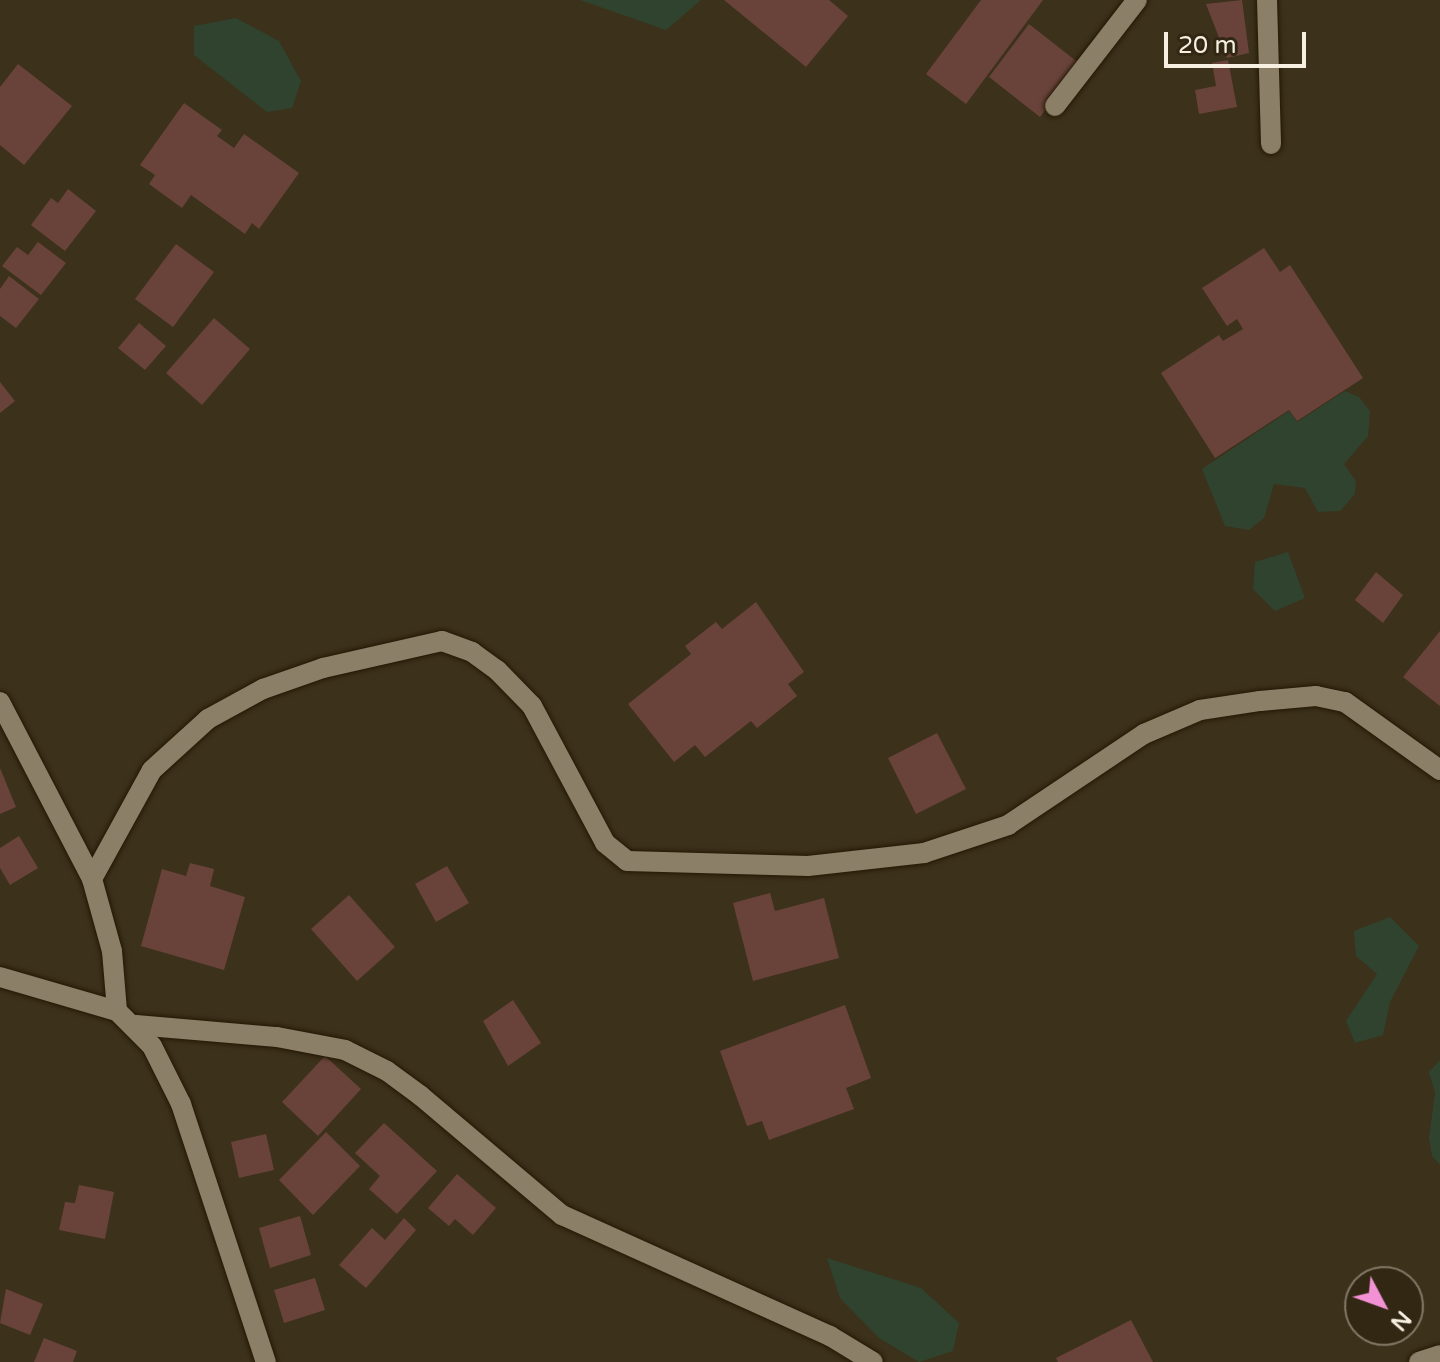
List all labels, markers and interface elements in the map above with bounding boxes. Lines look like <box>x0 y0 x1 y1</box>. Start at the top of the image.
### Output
scale bar <box>1168 16 1310 66</box>
text: 20 m <box>1178 31 1236 60</box>
north arrow <box>1344 1266 1424 1346</box>
text: N <box>1385 1305 1416 1336</box>

